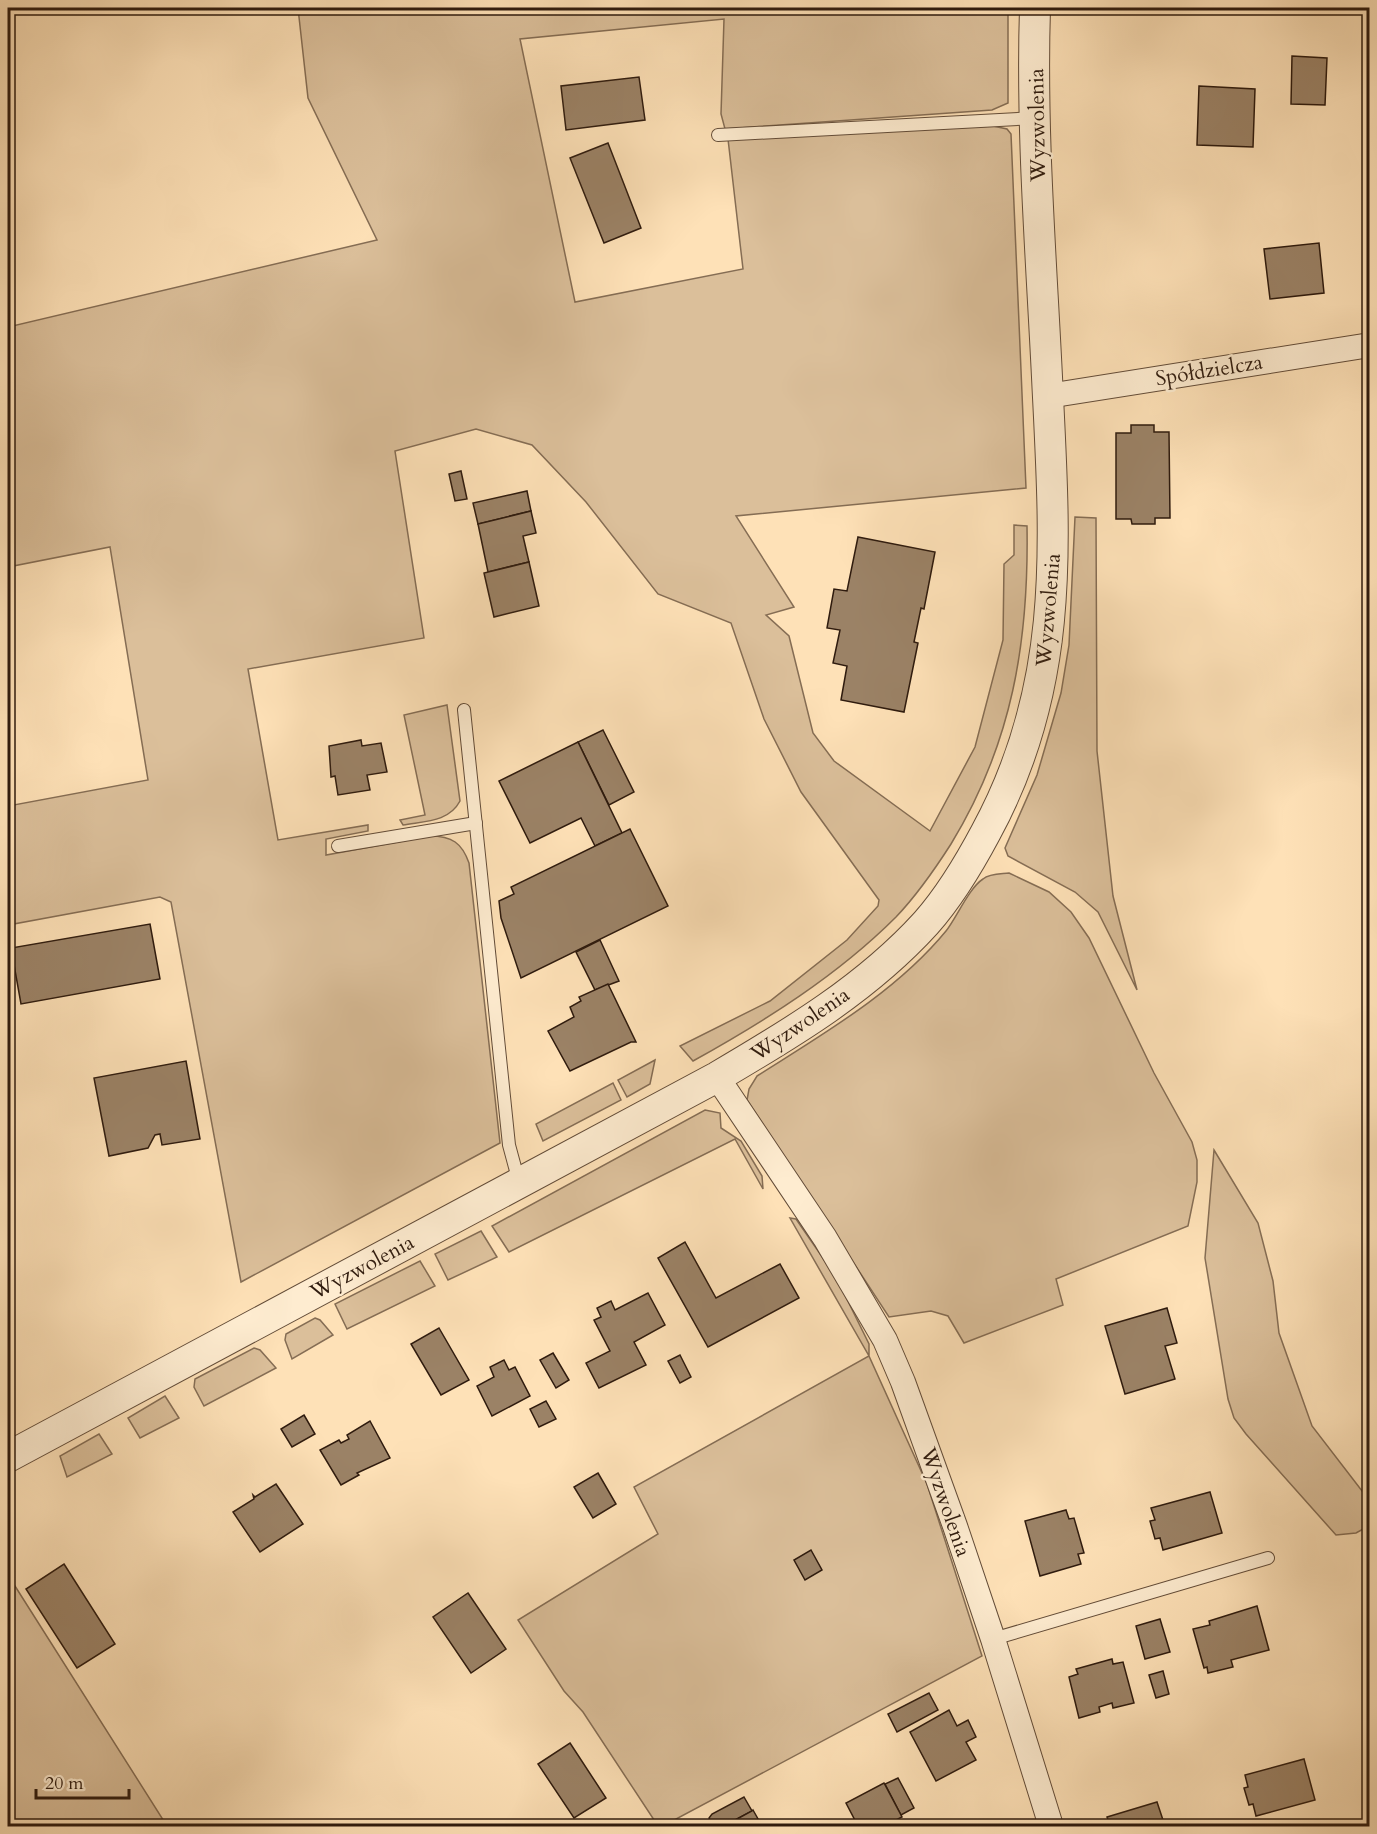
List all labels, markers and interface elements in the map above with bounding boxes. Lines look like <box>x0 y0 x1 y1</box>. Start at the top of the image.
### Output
street label: Wyzwolenia <box>1022 68 1053 183</box>
street label: Spółdzielcza <box>1153 348 1265 393</box>
street label: Wyzwolenia <box>1029 552 1068 669</box>
street label: Wyzwolenia <box>744 981 856 1069</box>
street label: Wyzwolenia <box>304 1228 419 1307</box>
street label: Wyzwolenia <box>913 1443 978 1561</box>
scale bar <box>36 1762 129 1800</box>
text: 20 m <box>45 1771 84 1796</box>

